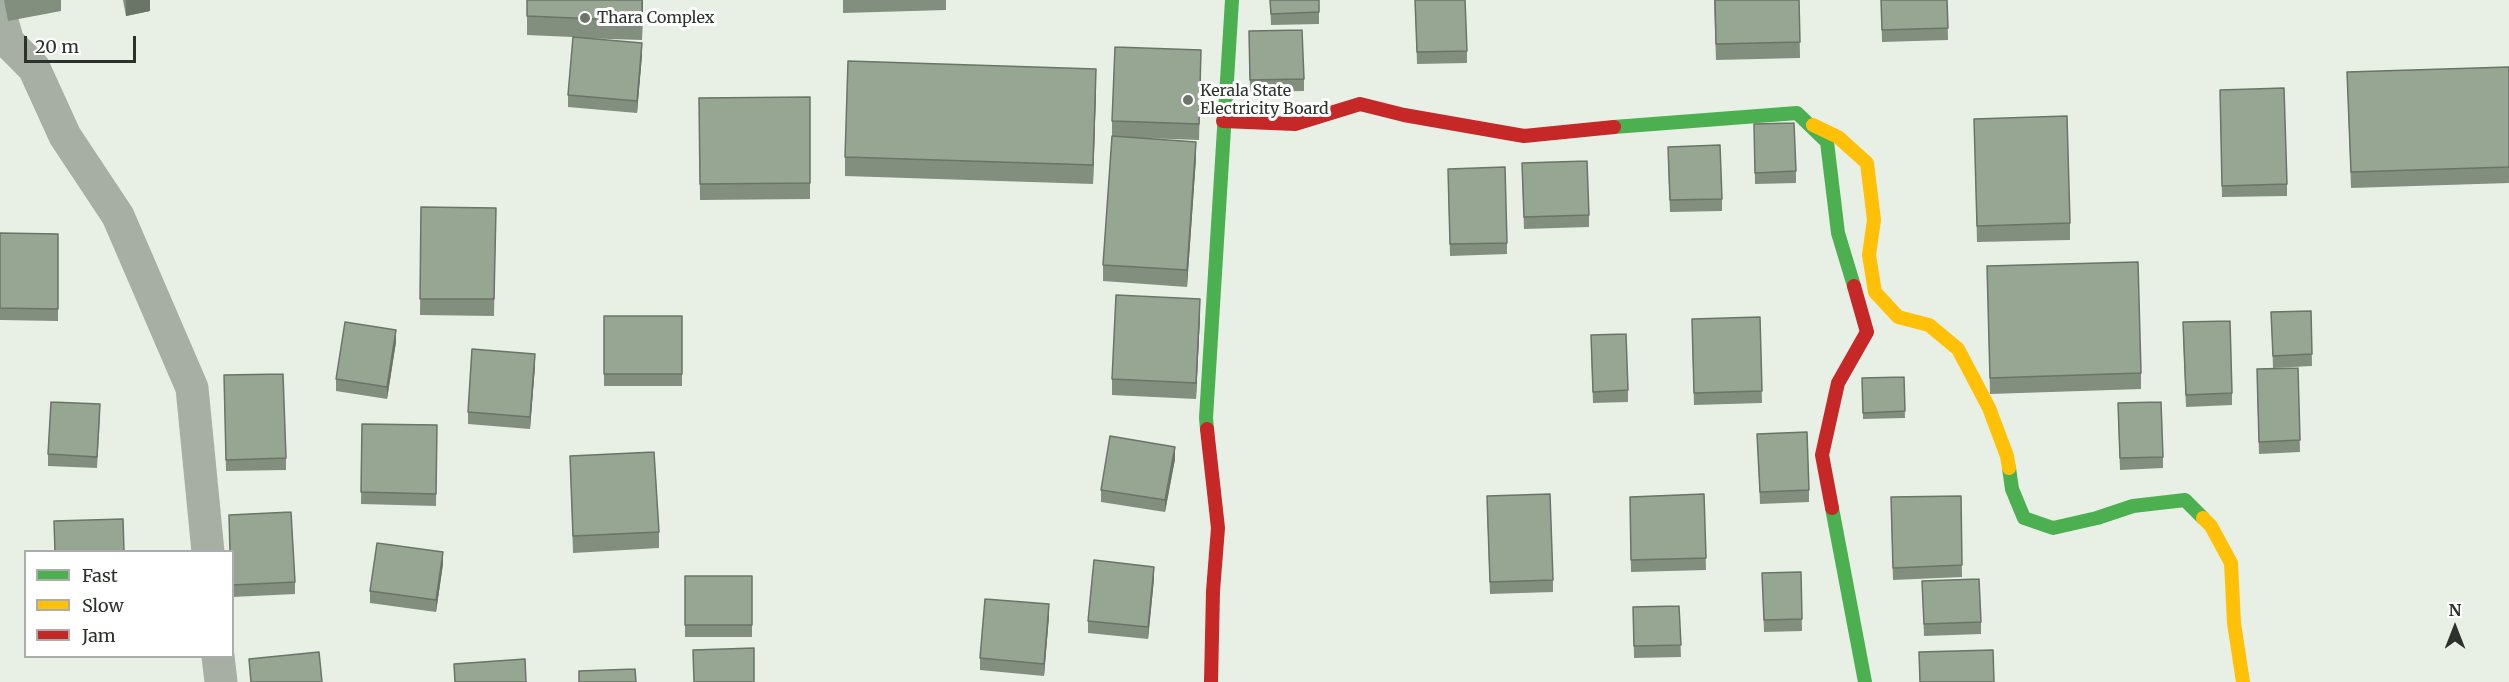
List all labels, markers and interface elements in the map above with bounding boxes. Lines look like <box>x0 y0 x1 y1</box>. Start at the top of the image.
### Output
place label: Thara Complex <box>597 8 714 28</box>
marker: Thara Complex <box>578 11 592 25</box>
scale bar <box>27 24 140 62</box>
text: 20 m <box>35 35 79 58</box>
place label: Kerala State Electricity Board <box>1200 81 1329 119</box>
marker: Kerala State Electricity Board <box>1181 93 1195 107</box>
legend <box>24 550 234 658</box>
text: Fast <box>82 564 118 587</box>
text: Slow <box>82 594 124 617</box>
north arrow <box>2425 598 2485 658</box>
text: N <box>2449 600 2461 620</box>
text: Jam <box>82 624 116 647</box>

